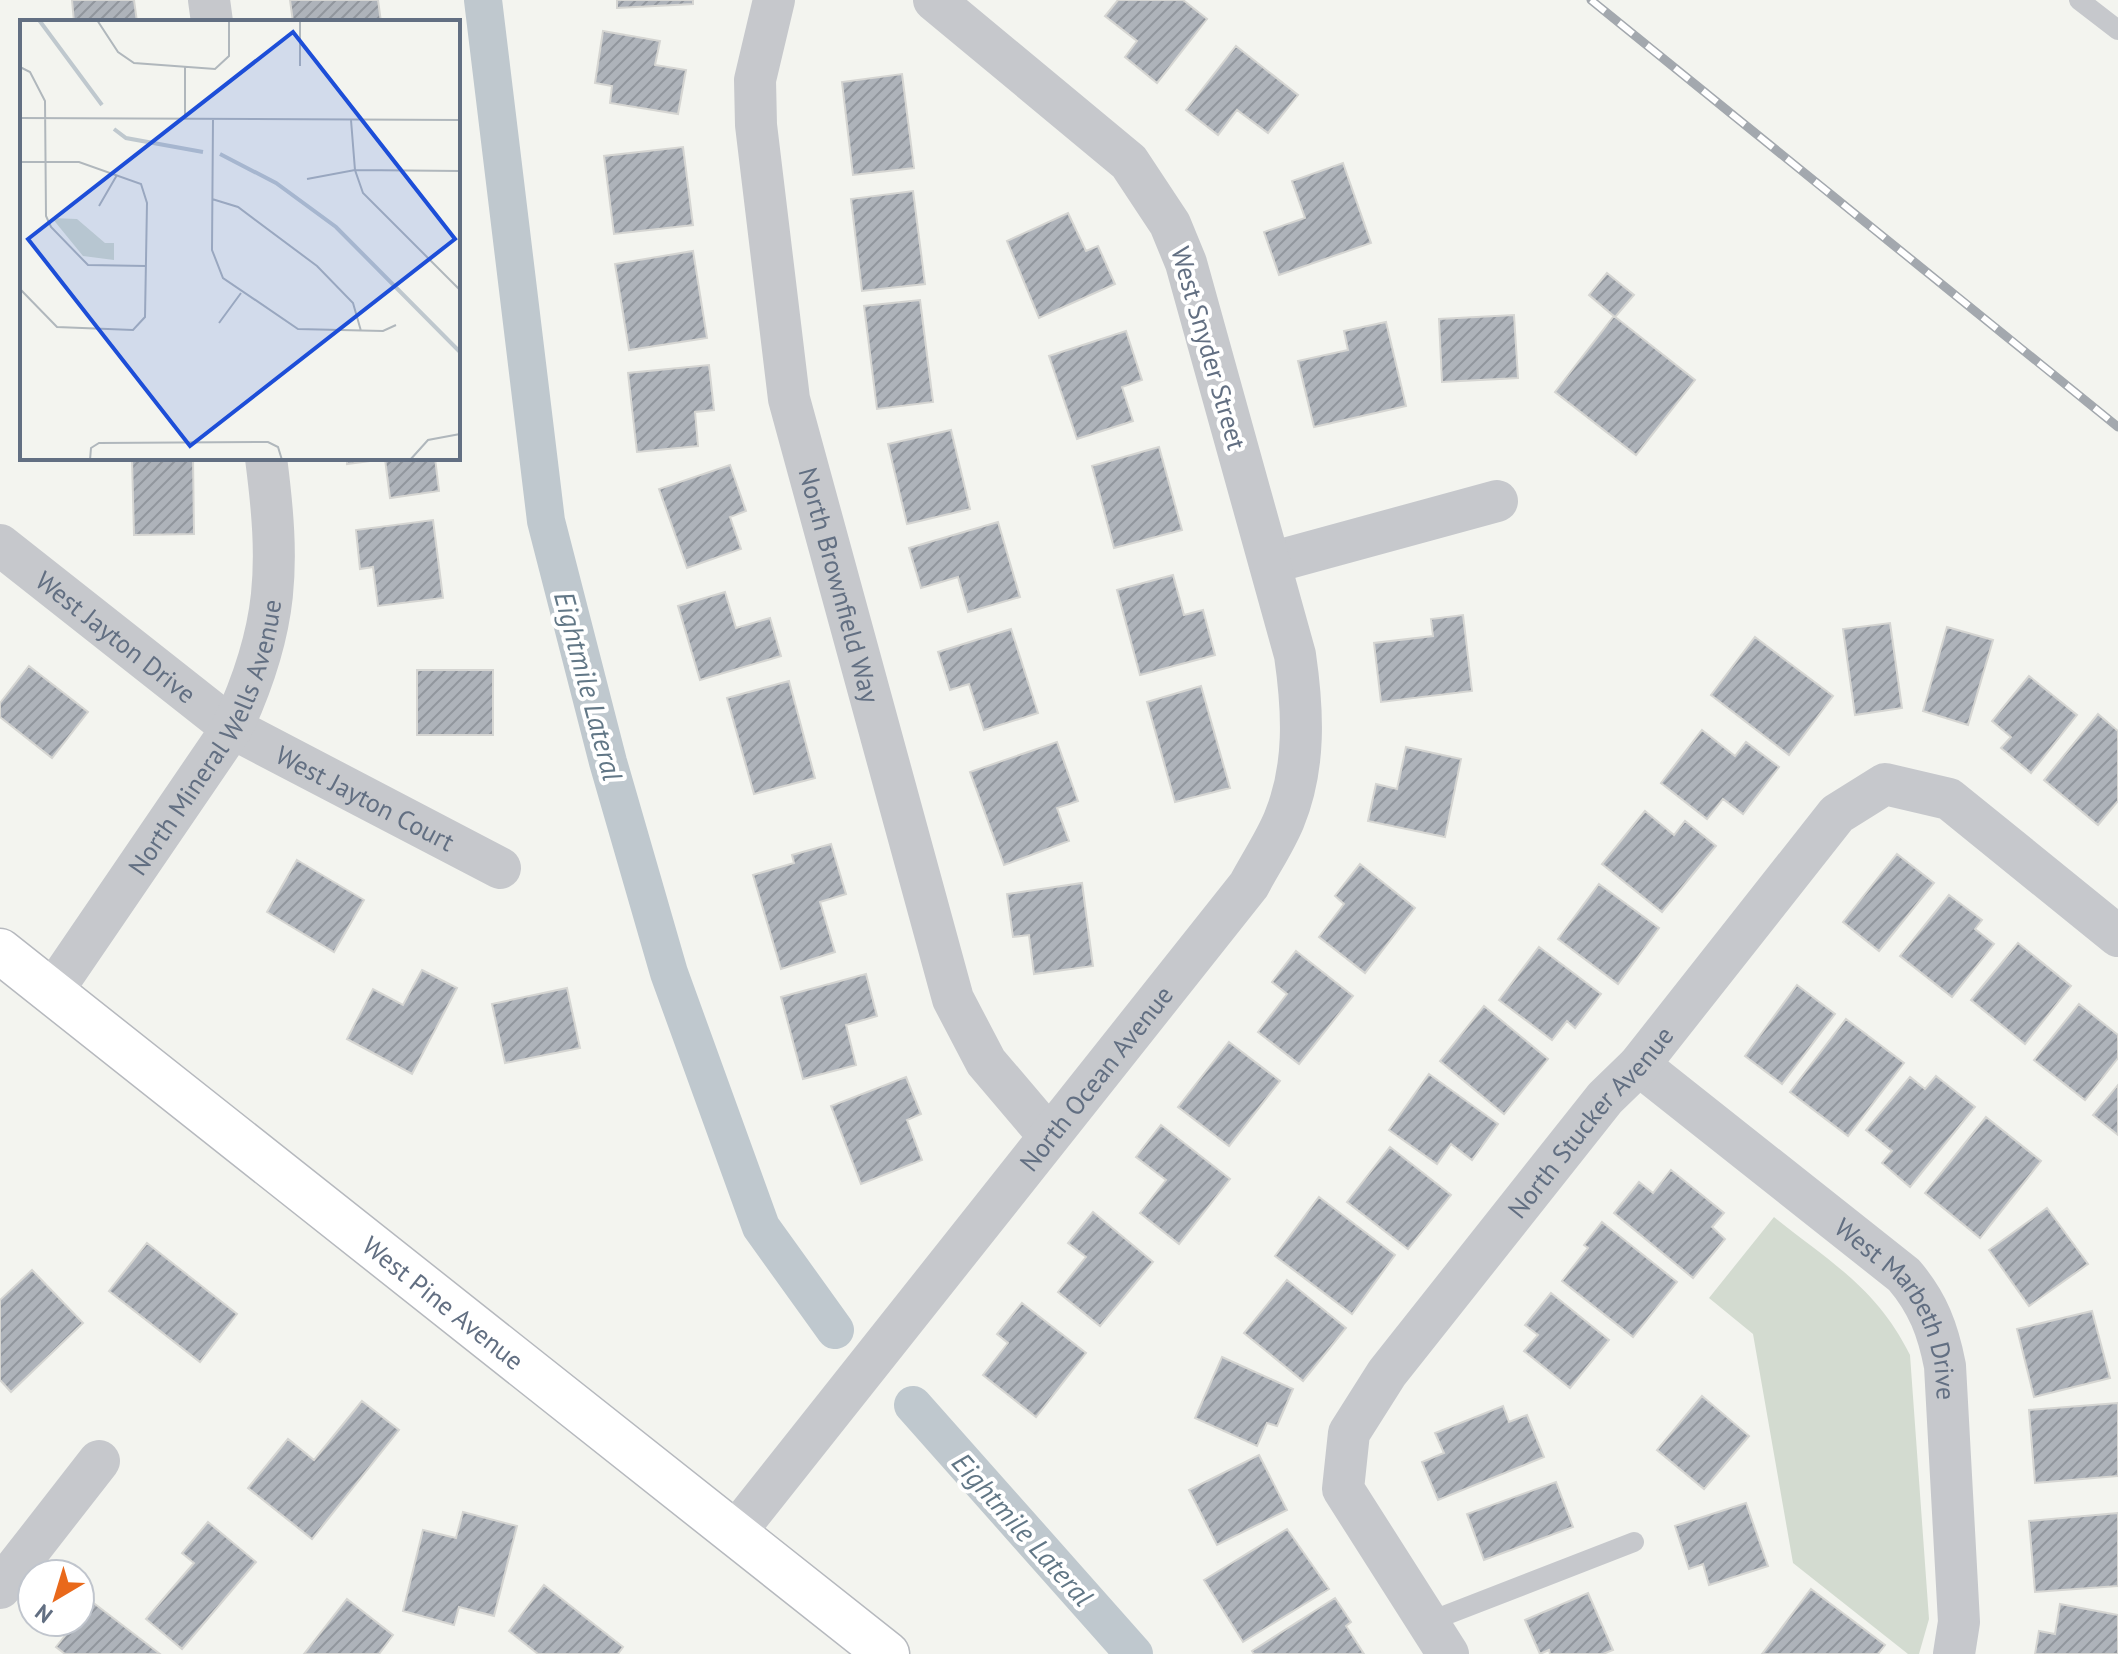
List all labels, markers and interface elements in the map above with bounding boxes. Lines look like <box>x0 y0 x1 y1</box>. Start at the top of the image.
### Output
inset map <box>20 20 460 460</box>
street label: West Snyder Street <box>1164 243 1254 454</box>
street label: North Brownfield Way <box>792 463 888 706</box>
street label: West Jayton Drive <box>29 563 203 710</box>
water label: Eightmile Lateral <box>546 587 632 785</box>
street label: North Mineral Wells Avenue <box>120 597 288 881</box>
street label: West Jayton Court <box>270 737 461 858</box>
street label: North Ocean Avenue <box>1012 979 1179 1178</box>
street label: North Stucker Avenue <box>1500 1019 1680 1225</box>
street label: West Marbeth Drive <box>1828 1210 1963 1401</box>
street label: West Pine Avenue <box>356 1229 531 1377</box>
water label: Eightmile Lateral <box>944 1444 1102 1614</box>
north arrow <box>16 1558 96 1638</box>
text: N <box>29 1598 58 1629</box>

